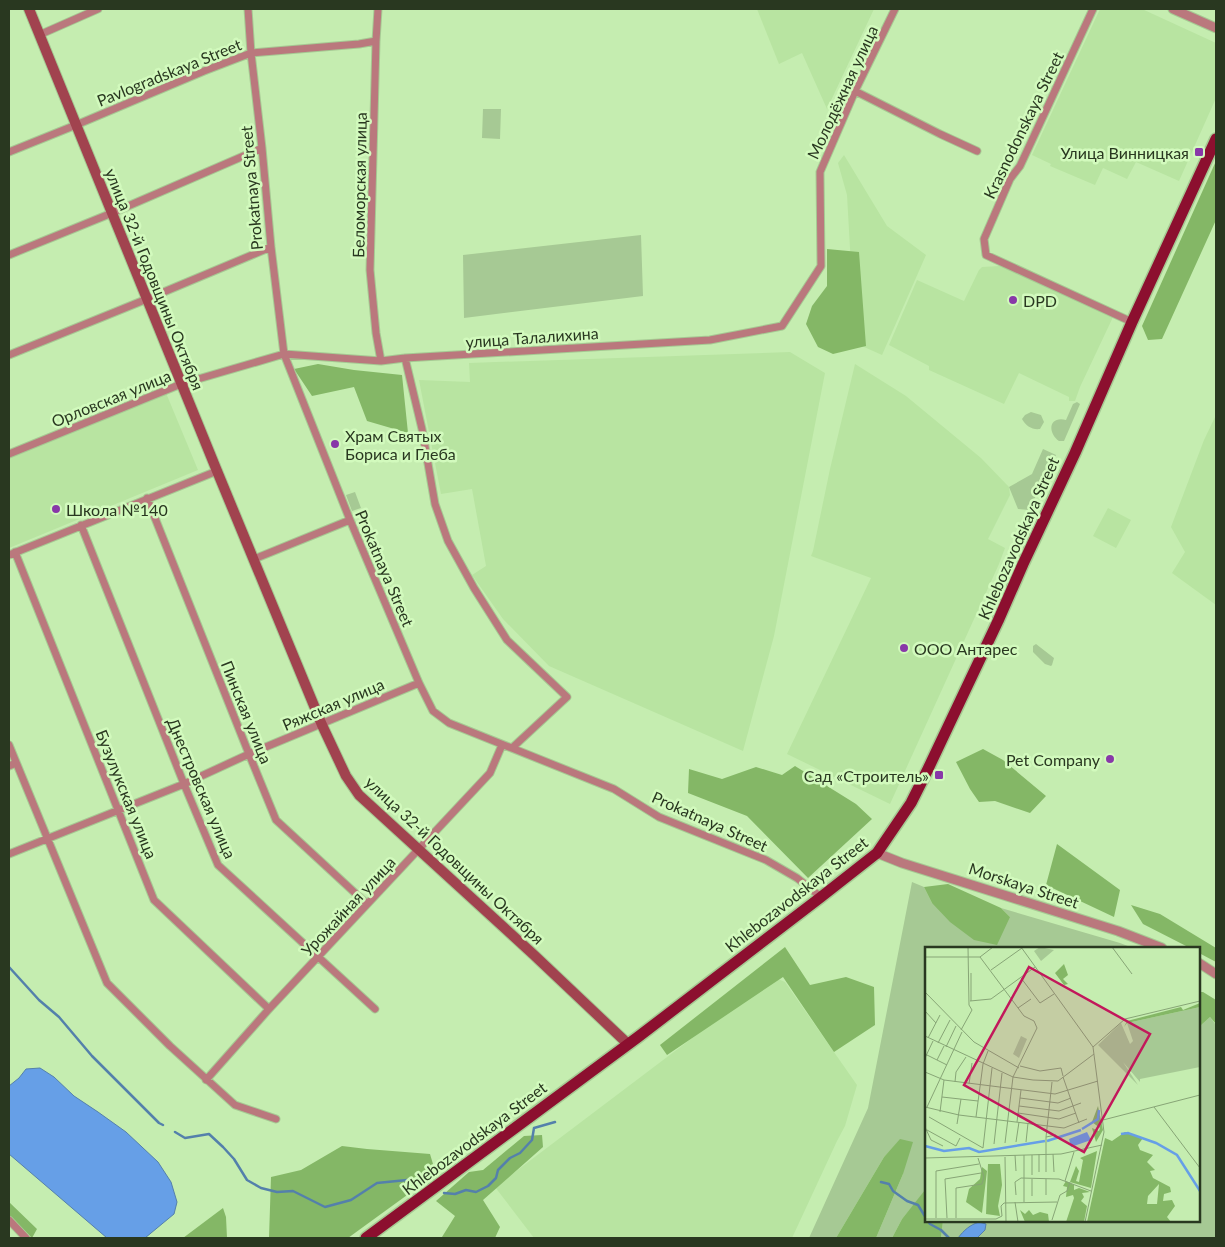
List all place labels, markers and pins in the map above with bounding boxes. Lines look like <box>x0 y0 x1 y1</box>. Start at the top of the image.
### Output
place label: Улица Винницкая <box>1060 143 1189 162</box>
marker: Улица Винницкая <box>1193 146 1205 158</box>
place label: DPD <box>1023 291 1057 310</box>
marker: DPD <box>1007 294 1019 306</box>
place label: Храм Святых Бориса и Глеба <box>345 426 456 463</box>
marker: Храм Святых Бориса и Глеба <box>329 438 341 450</box>
place label: Школа №140 <box>66 500 168 519</box>
marker: Школа №140 <box>50 503 62 515</box>
place label: ООО Антарес <box>914 639 1018 658</box>
marker: ООО Антарес <box>898 642 910 654</box>
place label: Pet Company <box>1006 750 1101 769</box>
marker: Pet Company <box>1104 753 1116 765</box>
place label: Сад «Строитель» <box>804 766 929 785</box>
marker: Сад «Строитель» <box>933 769 945 781</box>

